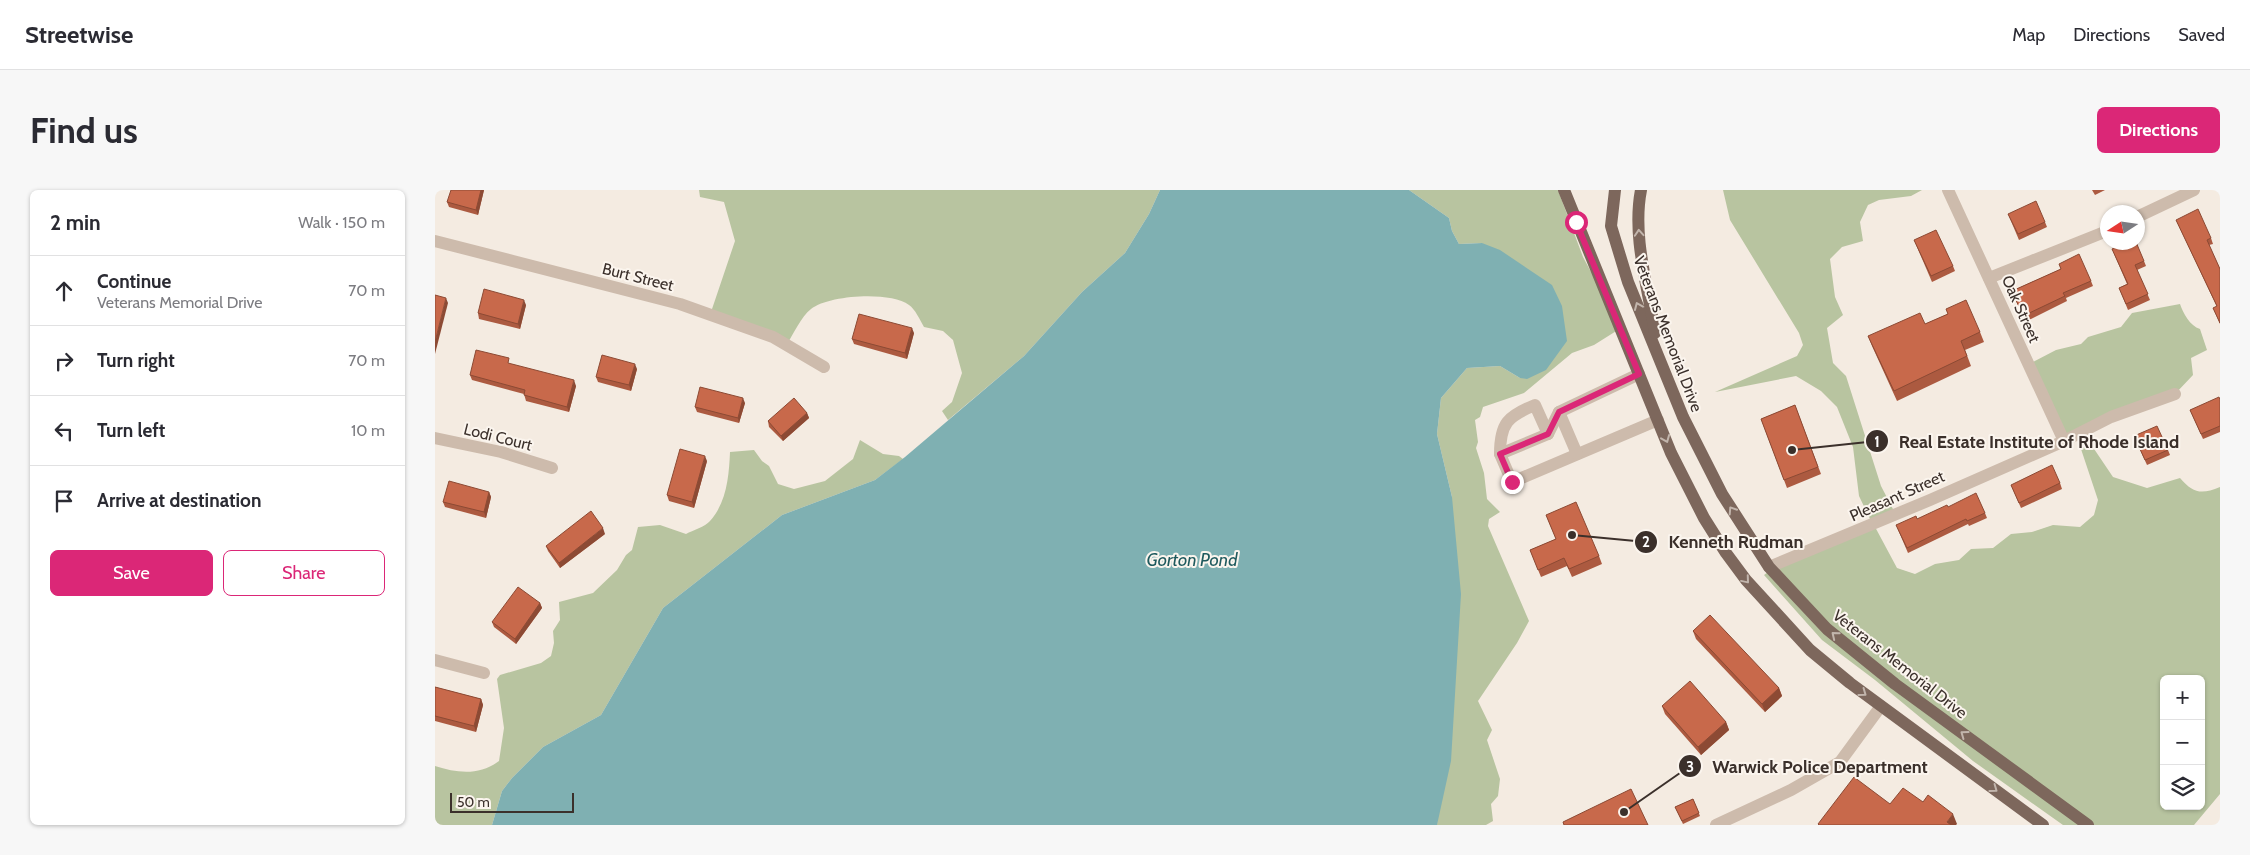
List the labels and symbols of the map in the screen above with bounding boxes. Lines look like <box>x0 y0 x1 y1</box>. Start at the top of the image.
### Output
north arrow <box>2100 205 2145 250</box>
route start <box>1565 211 1588 234</box>
one-way arrow <box>1634 229 1645 237</box>
street label: Veterans Memorial Drive <box>1629 253 1707 415</box>
street label: Burt Street <box>600 259 676 295</box>
street label: Oak Street <box>1998 272 2045 346</box>
one-way arrow <box>1634 302 1645 311</box>
street label: Lodi Court <box>462 419 535 455</box>
callout: Real Estate Institute of Rhode Island <box>1864 425 2190 458</box>
text: Real Estate Institute of Rhode Island <box>1899 431 2179 453</box>
text: 1 <box>1874 433 1880 451</box>
one-way arrow <box>1660 434 1670 443</box>
street label: Pleasant Street <box>1847 466 1948 525</box>
route end <box>1501 471 1524 494</box>
one-way arrow <box>1729 507 1739 516</box>
callout: Kenneth Rudman <box>1633 525 1814 558</box>
text: Kenneth Rudman <box>1668 531 1804 553</box>
text: 2 <box>1642 533 1650 551</box>
water label: Gorton Pond <box>1146 549 1238 571</box>
one-way arrow <box>1741 574 1750 583</box>
street label: Veterans Memorial Drive <box>1829 606 1971 722</box>
one-way arrow <box>1832 633 1841 641</box>
one-way arrow <box>1857 686 1866 696</box>
one-way arrow <box>1960 731 1970 740</box>
callout: Warwick Police Department <box>1677 750 1938 783</box>
text: Warwick Police Department <box>1712 756 1928 778</box>
text: 3 <box>1686 758 1694 776</box>
one-way arrow <box>1988 783 1997 791</box>
scale bar <box>450 790 574 813</box>

